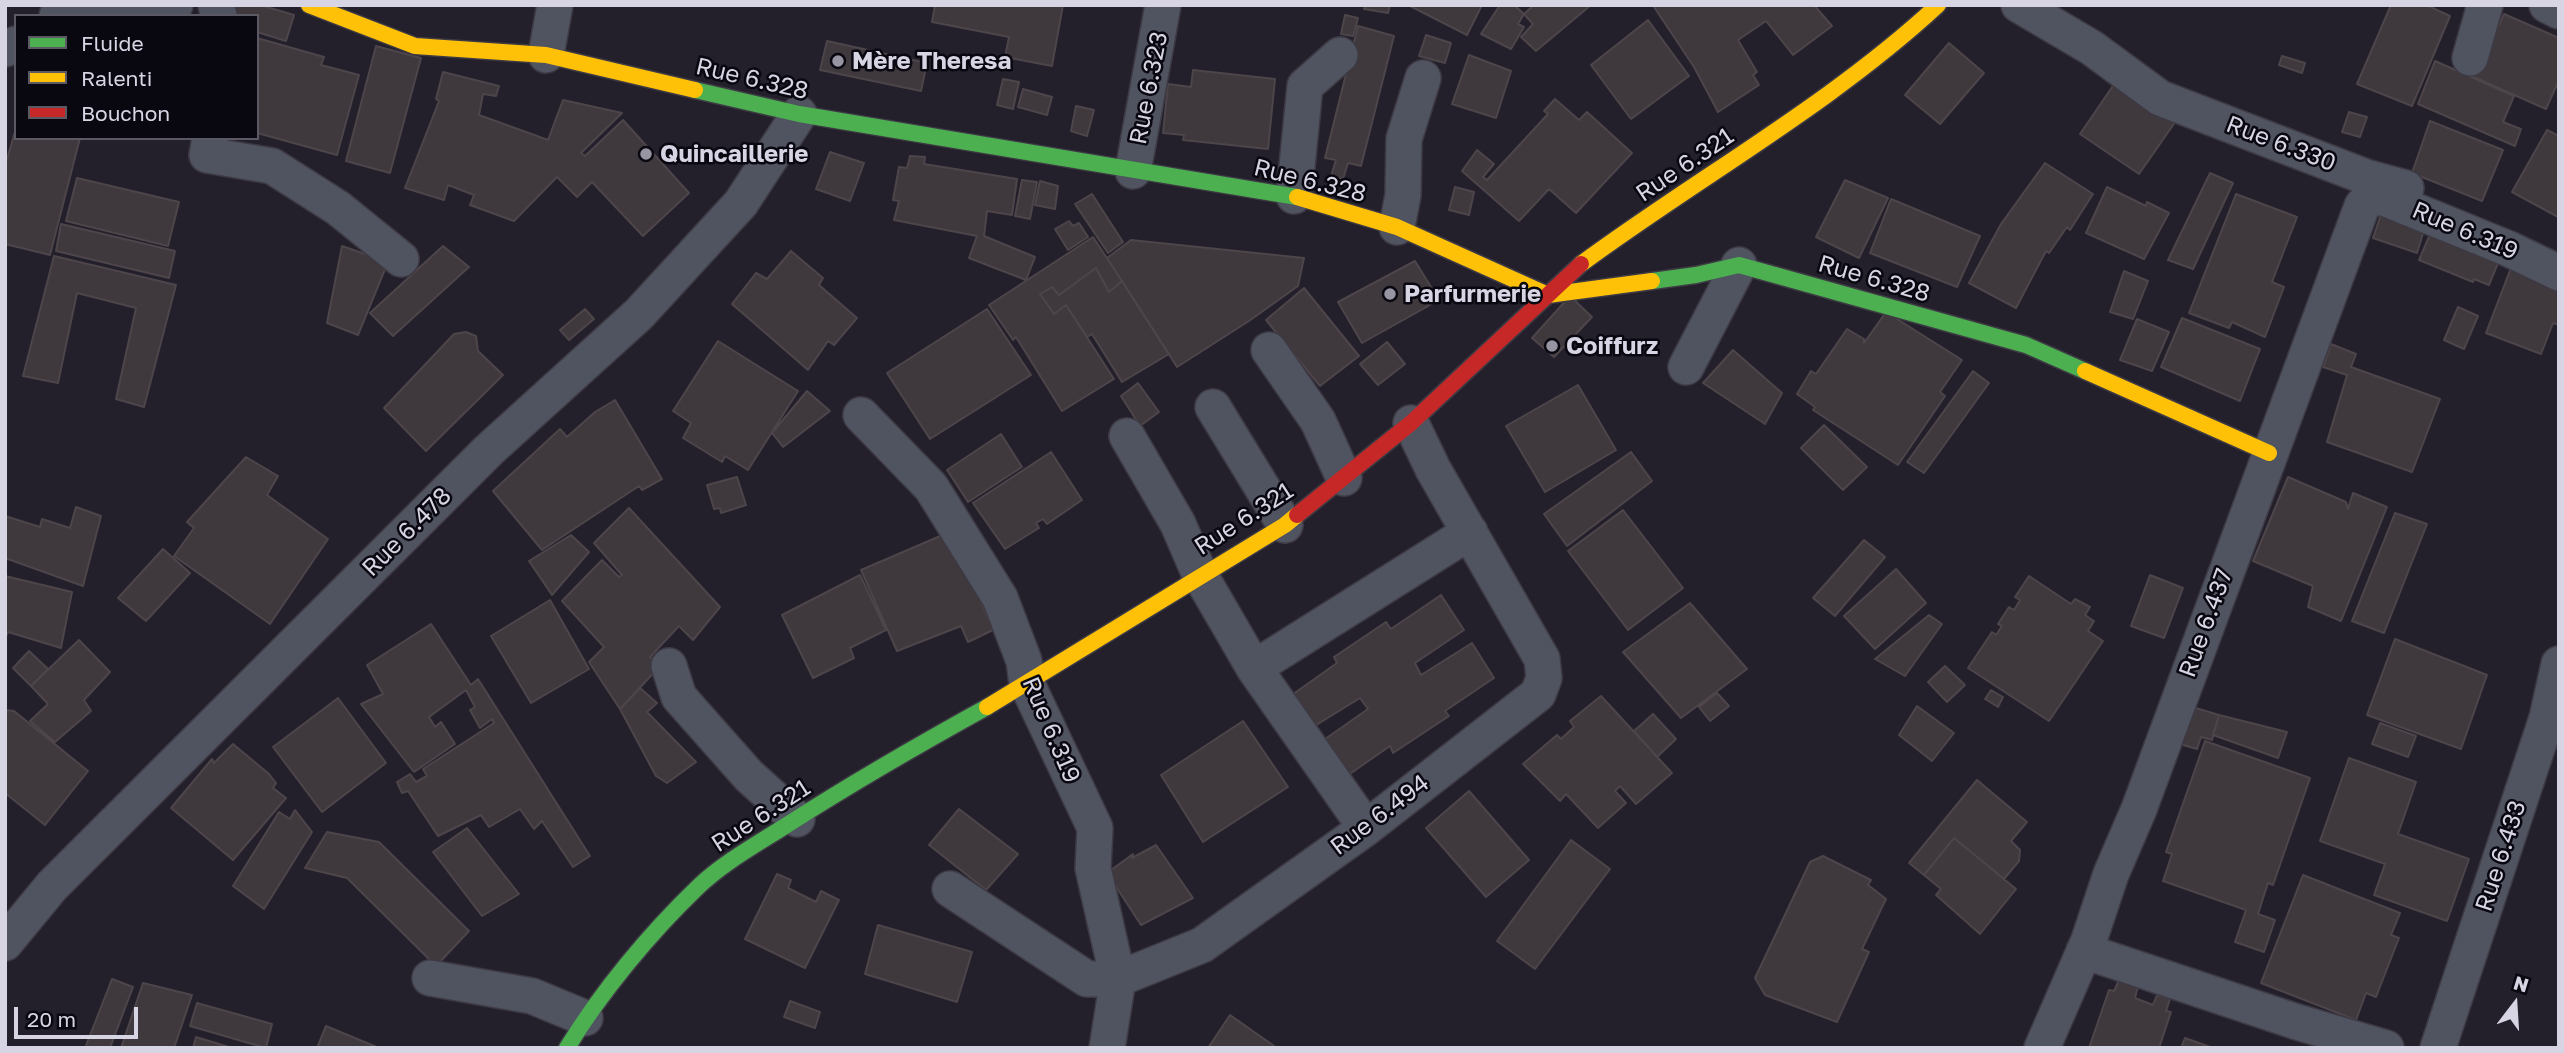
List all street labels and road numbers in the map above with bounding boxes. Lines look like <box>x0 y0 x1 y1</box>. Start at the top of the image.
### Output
street label: Rue 6.323 <box>1124 29 1174 147</box>
street label: Rue 6.328 <box>693 52 811 106</box>
street label: Rue 6.330 <box>2222 110 2340 178</box>
street label: Rue 6.321 <box>1631 122 1739 208</box>
street label: Rue 6.328 <box>1251 153 1369 209</box>
street label: Rue 6.319 <box>2408 196 2522 266</box>
street label: Rue 6.328 <box>1815 249 1933 309</box>
street label: Rue 6.321 <box>1189 477 1299 561</box>
street label: Rue 6.478 <box>357 482 457 582</box>
street label: Rue 6.437 <box>2173 565 2239 681</box>
street label: Rue 6.319 <box>1016 673 1086 787</box>
street label: Rue 6.494 <box>1325 769 1435 861</box>
street label: Rue 6.321 <box>706 774 816 858</box>
street label: Rue 6.433 <box>2470 797 2532 915</box>

